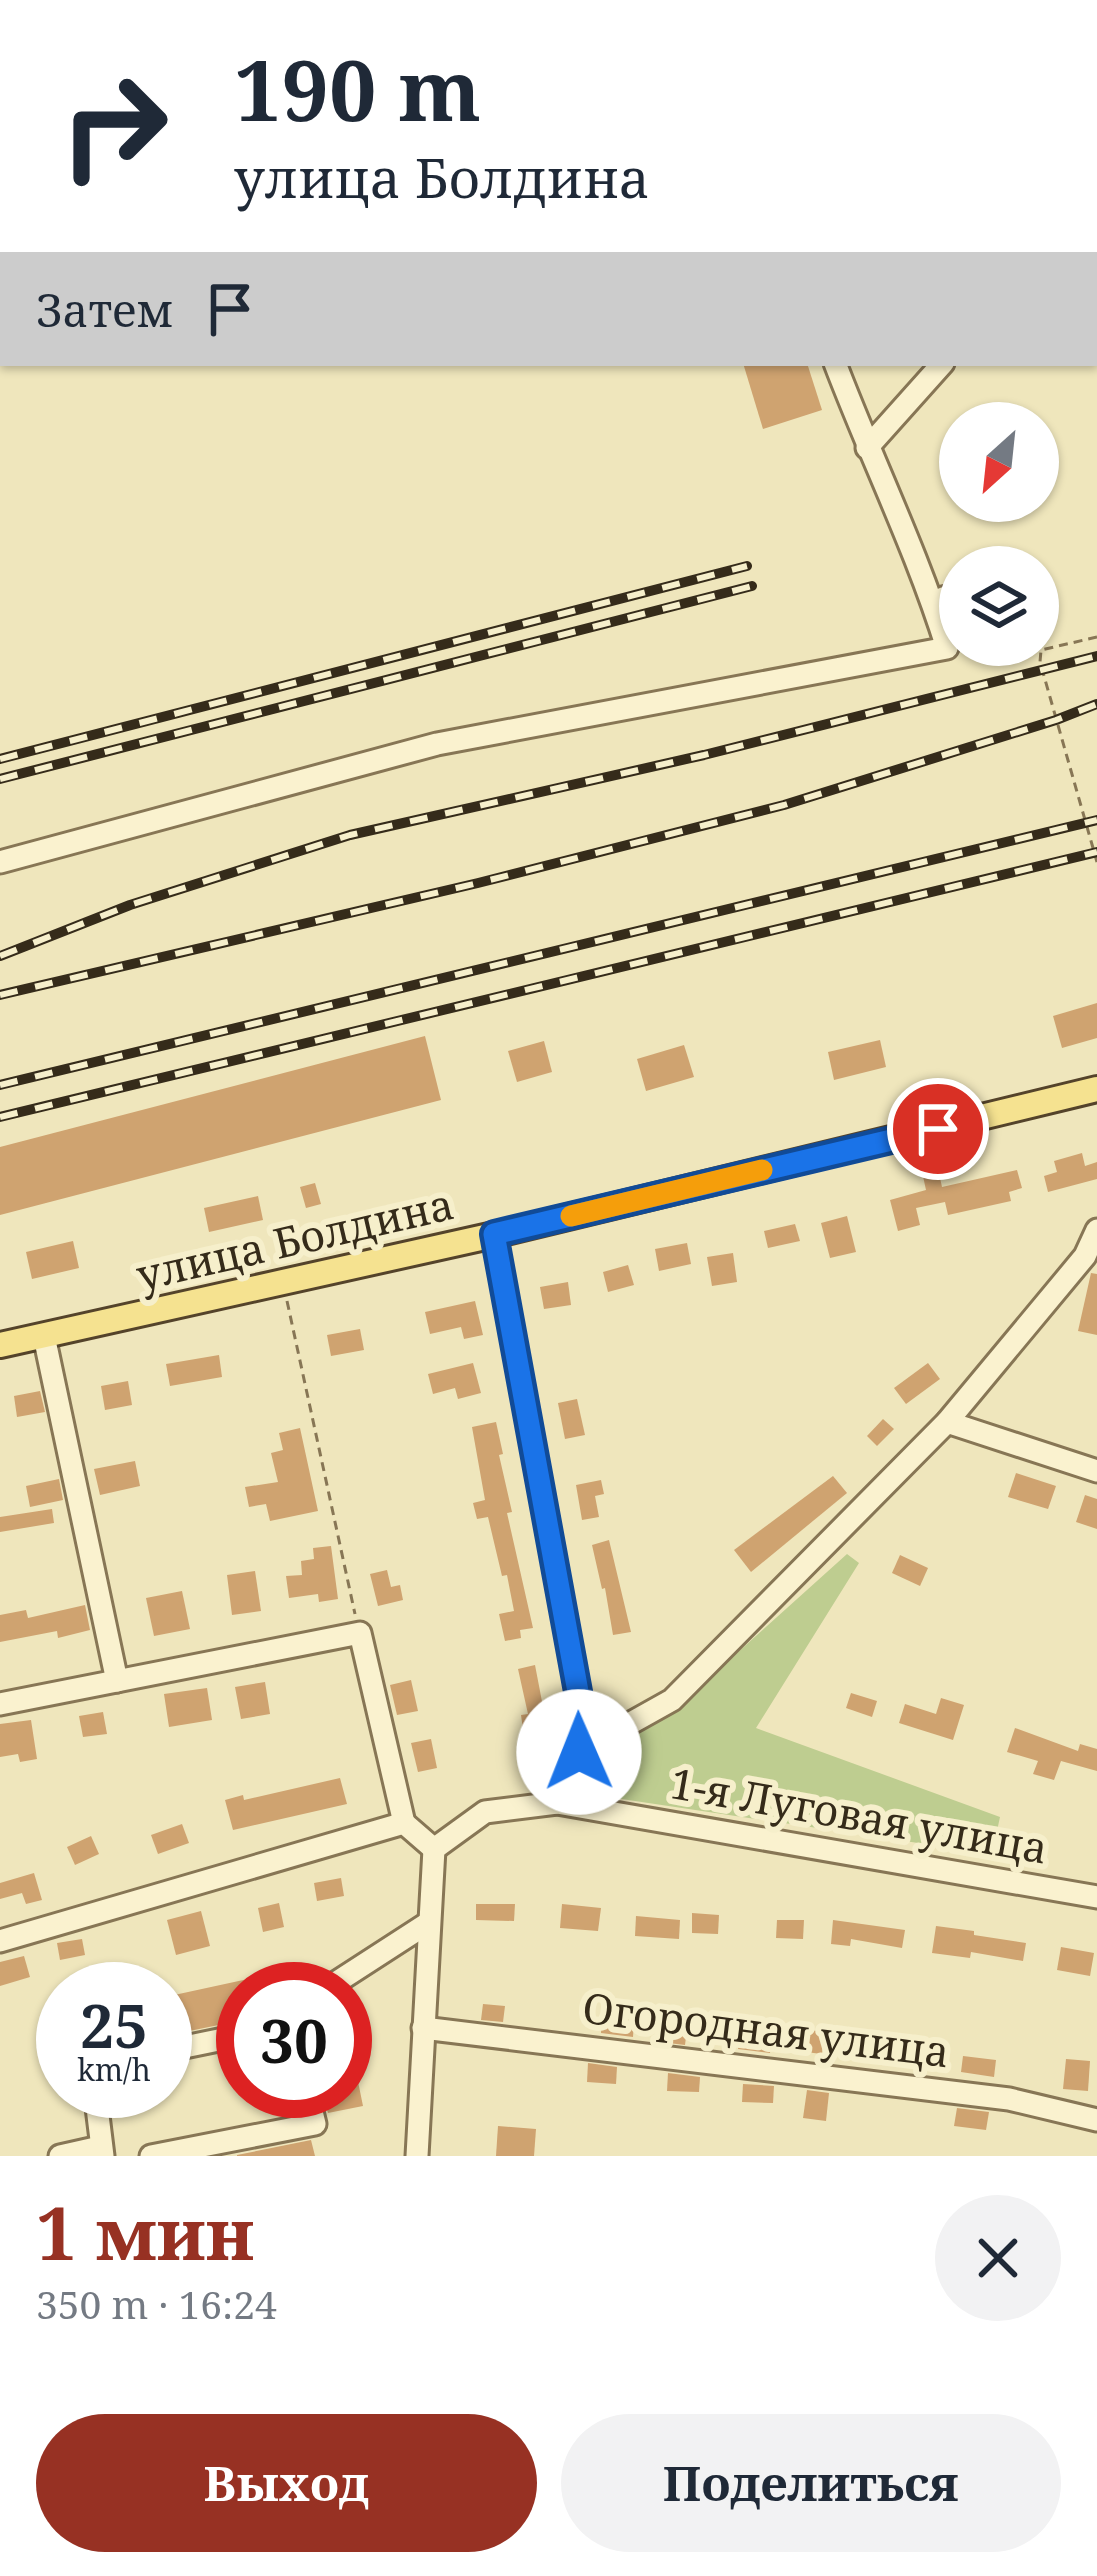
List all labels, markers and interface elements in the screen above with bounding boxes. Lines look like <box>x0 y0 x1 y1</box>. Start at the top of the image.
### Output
text: 190 m <box>234 31 481 146</box>
icon: right <box>36 48 192 204</box>
text: улица Болдина <box>234 140 650 214</box>
icon: arrive <box>197 276 263 342</box>
text: Затем <box>36 279 173 340</box>
north arrow <box>939 402 1059 522</box>
map controls <box>939 402 1059 666</box>
button: layers <box>939 546 1059 666</box>
pin <box>887 1078 989 1180</box>
icon: arrive <box>905 1096 971 1162</box>
street label: улица Болдина <box>131 1174 459 1303</box>
position arrow <box>516 1689 642 1815</box>
street label: 1-я Луговая улица <box>666 1753 1052 1876</box>
speed limit sign: 30 <box>216 1962 372 2118</box>
street label: Огородная улица <box>580 1978 953 2079</box>
text: 25 <box>80 1984 148 2066</box>
text: km/h <box>77 2049 151 2090</box>
text: 1 мин <box>36 2183 254 2281</box>
button: close <box>935 2195 1061 2321</box>
text: 350 m · 16:24 <box>36 2277 277 2330</box>
button: Выход <box>36 2414 537 2552</box>
button: Поделиться <box>561 2414 1061 2552</box>

